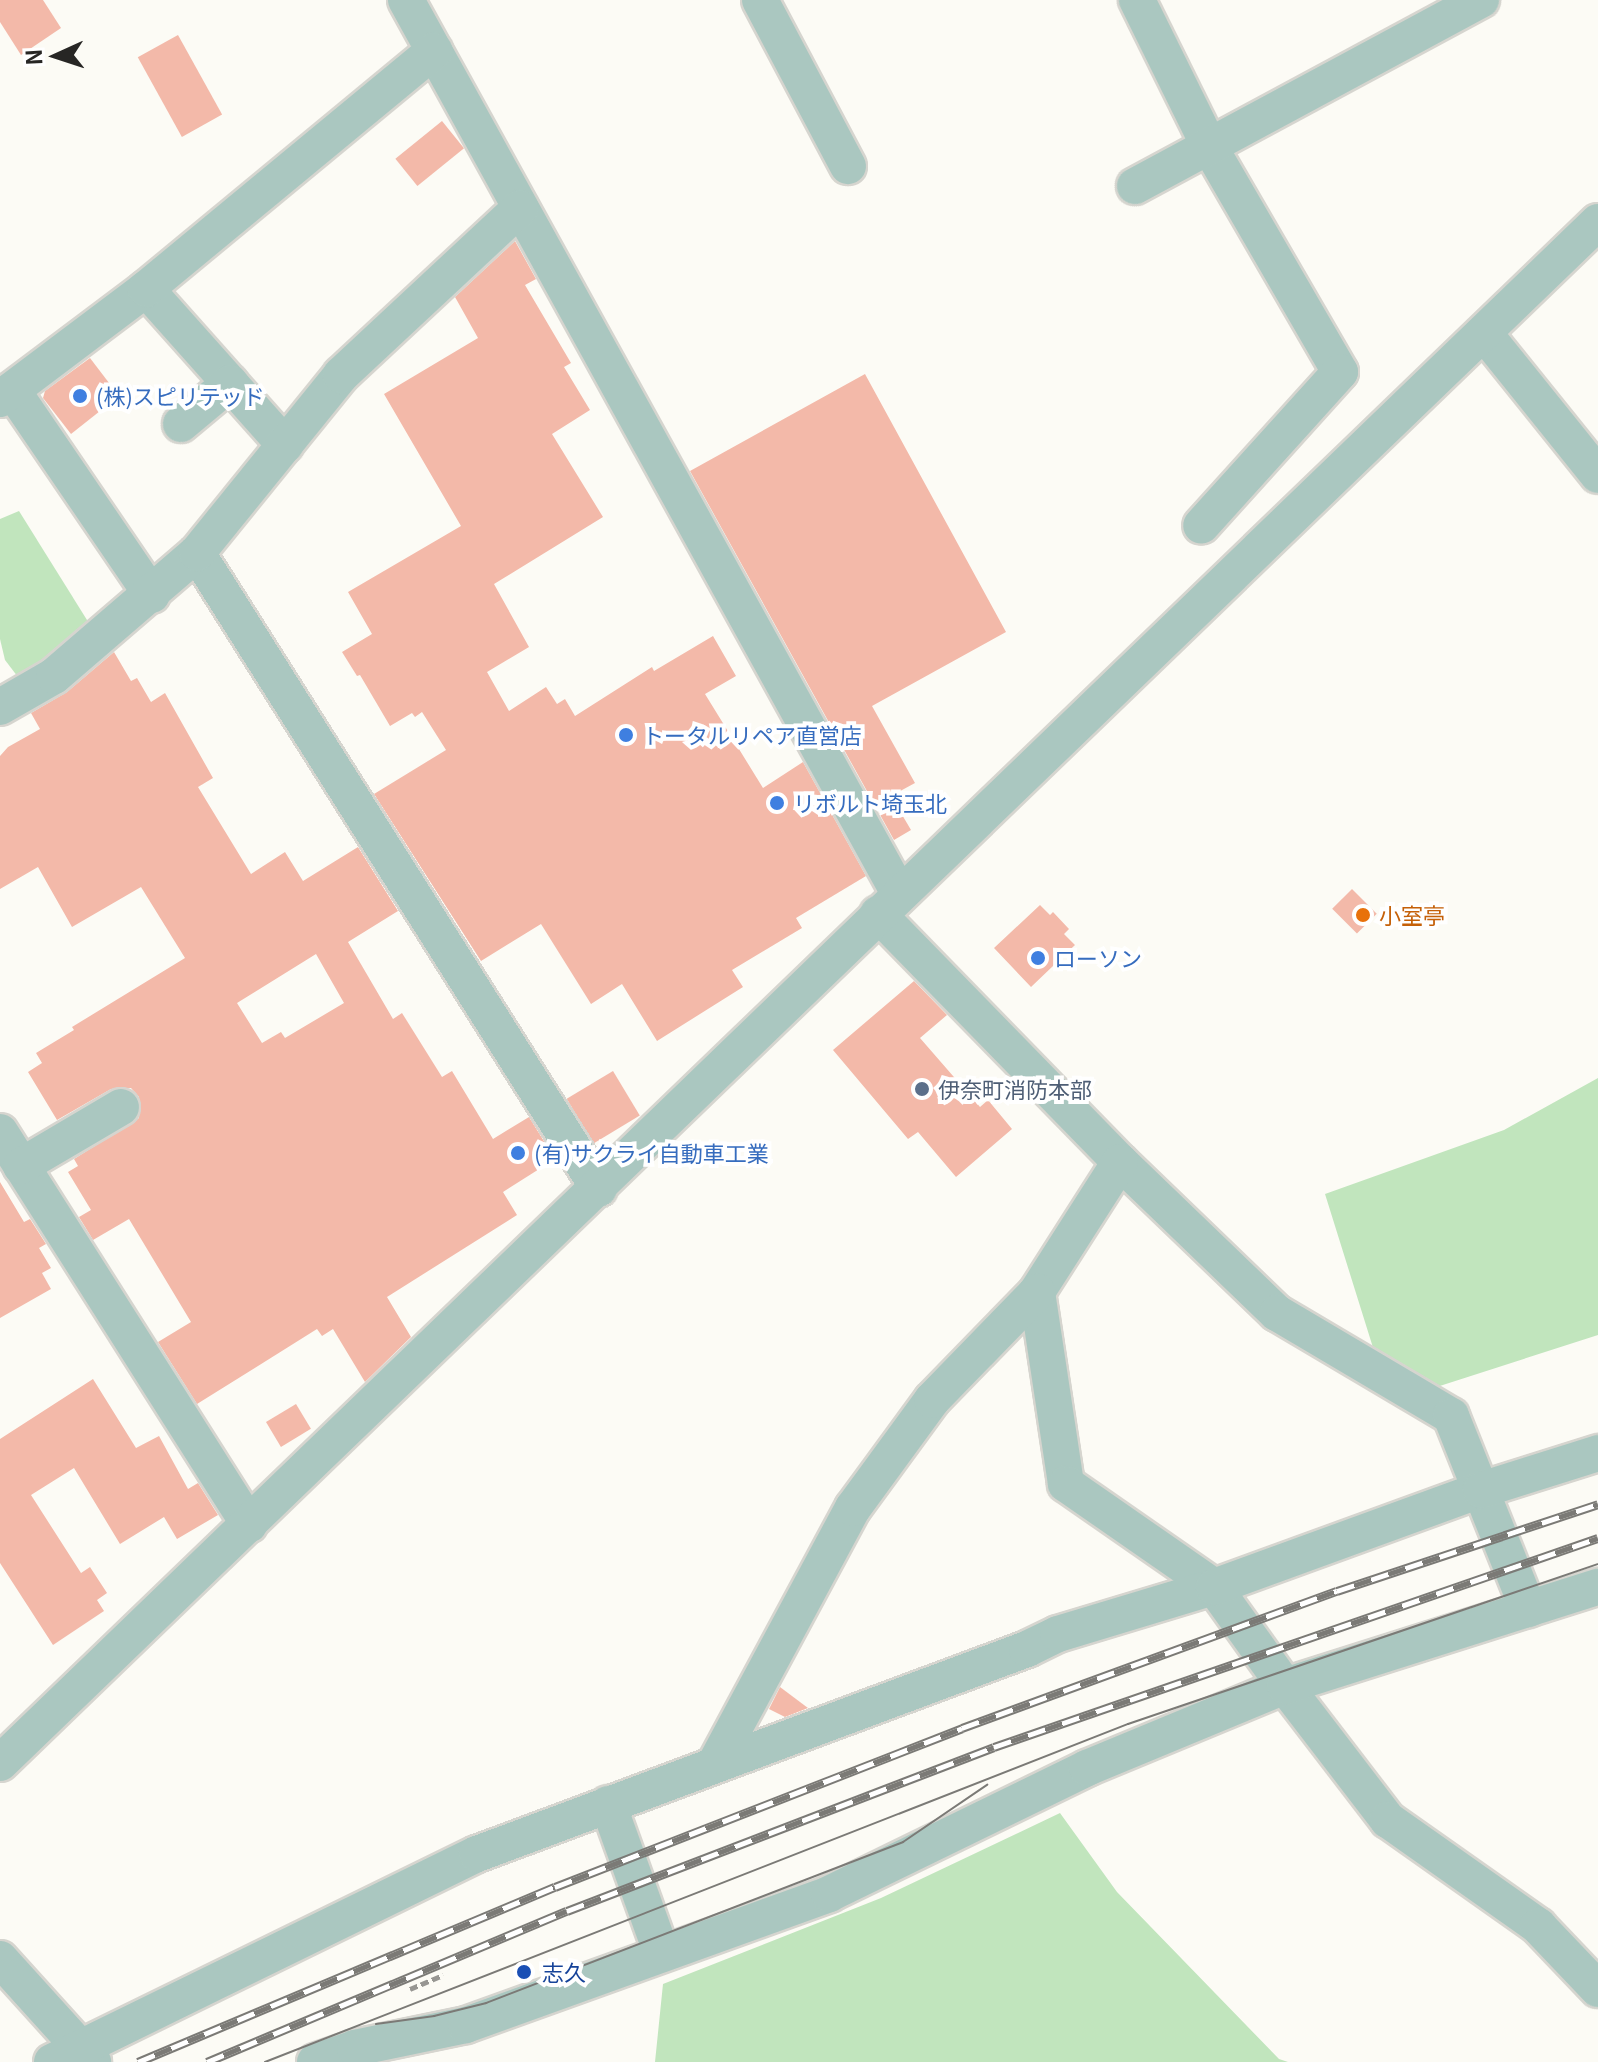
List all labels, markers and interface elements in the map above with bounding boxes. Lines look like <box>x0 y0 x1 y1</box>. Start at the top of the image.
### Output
north arrow <box>16 16 96 96</box>
text: N <box>16 48 48 66</box>
place label: (株)スピリテッド <box>96 383 265 409</box>
marker: (株)スピリテッド <box>71 387 89 405</box>
place label: トータルリペア直営店 <box>642 722 862 748</box>
marker: トータルリペア直営店 <box>617 726 635 744</box>
place label: リボルト埼玉北 <box>793 790 947 816</box>
marker: リボルト埼玉北 <box>768 794 786 812</box>
place label: 小室亭 <box>1379 902 1445 928</box>
marker: 小室亭 <box>1354 906 1372 924</box>
place label: ローソン <box>1054 945 1142 971</box>
marker: ローソン <box>1029 949 1047 967</box>
place label: 伊奈町消防本部 <box>938 1076 1092 1102</box>
marker: 伊奈町消防本部 <box>913 1080 931 1098</box>
place label: (有)サクライ自動車工業 <box>534 1140 769 1166</box>
marker: (有)サクライ自動車工業 <box>509 1144 527 1162</box>
place label: 志久 <box>542 1959 586 1985</box>
marker: 志久 <box>513 1961 535 1983</box>

